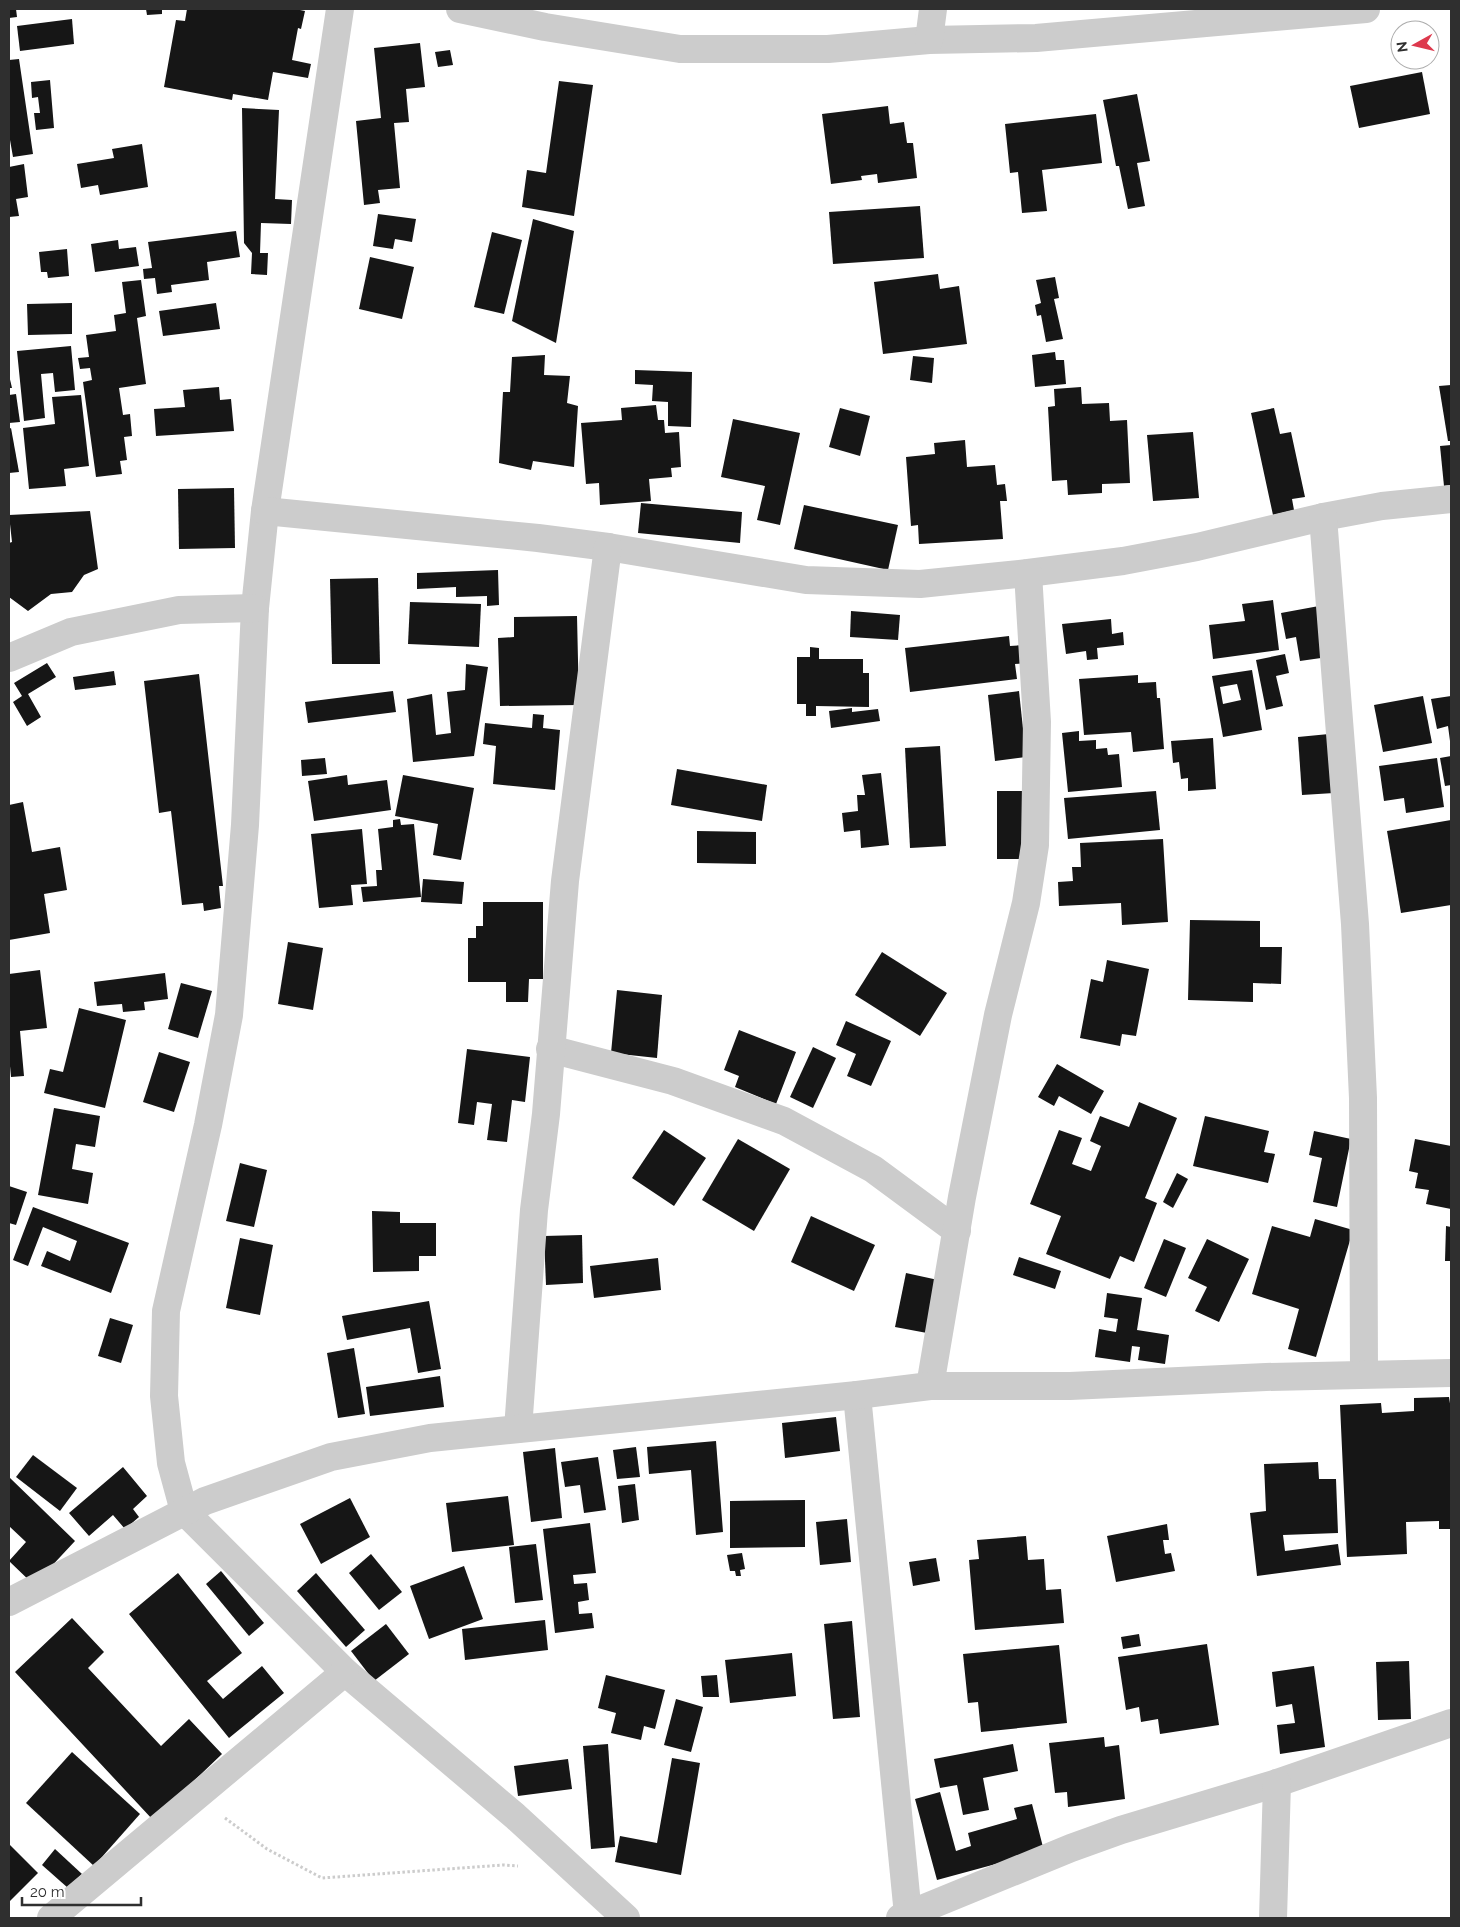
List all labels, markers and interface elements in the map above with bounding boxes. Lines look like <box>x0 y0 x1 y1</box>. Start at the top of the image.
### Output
north arrow <box>1390 20 1440 70</box>
text: N <box>1393 40 1411 53</box>
scale bar <box>22 1874 141 1906</box>
text: 20 m <box>30 1883 65 1901</box>

